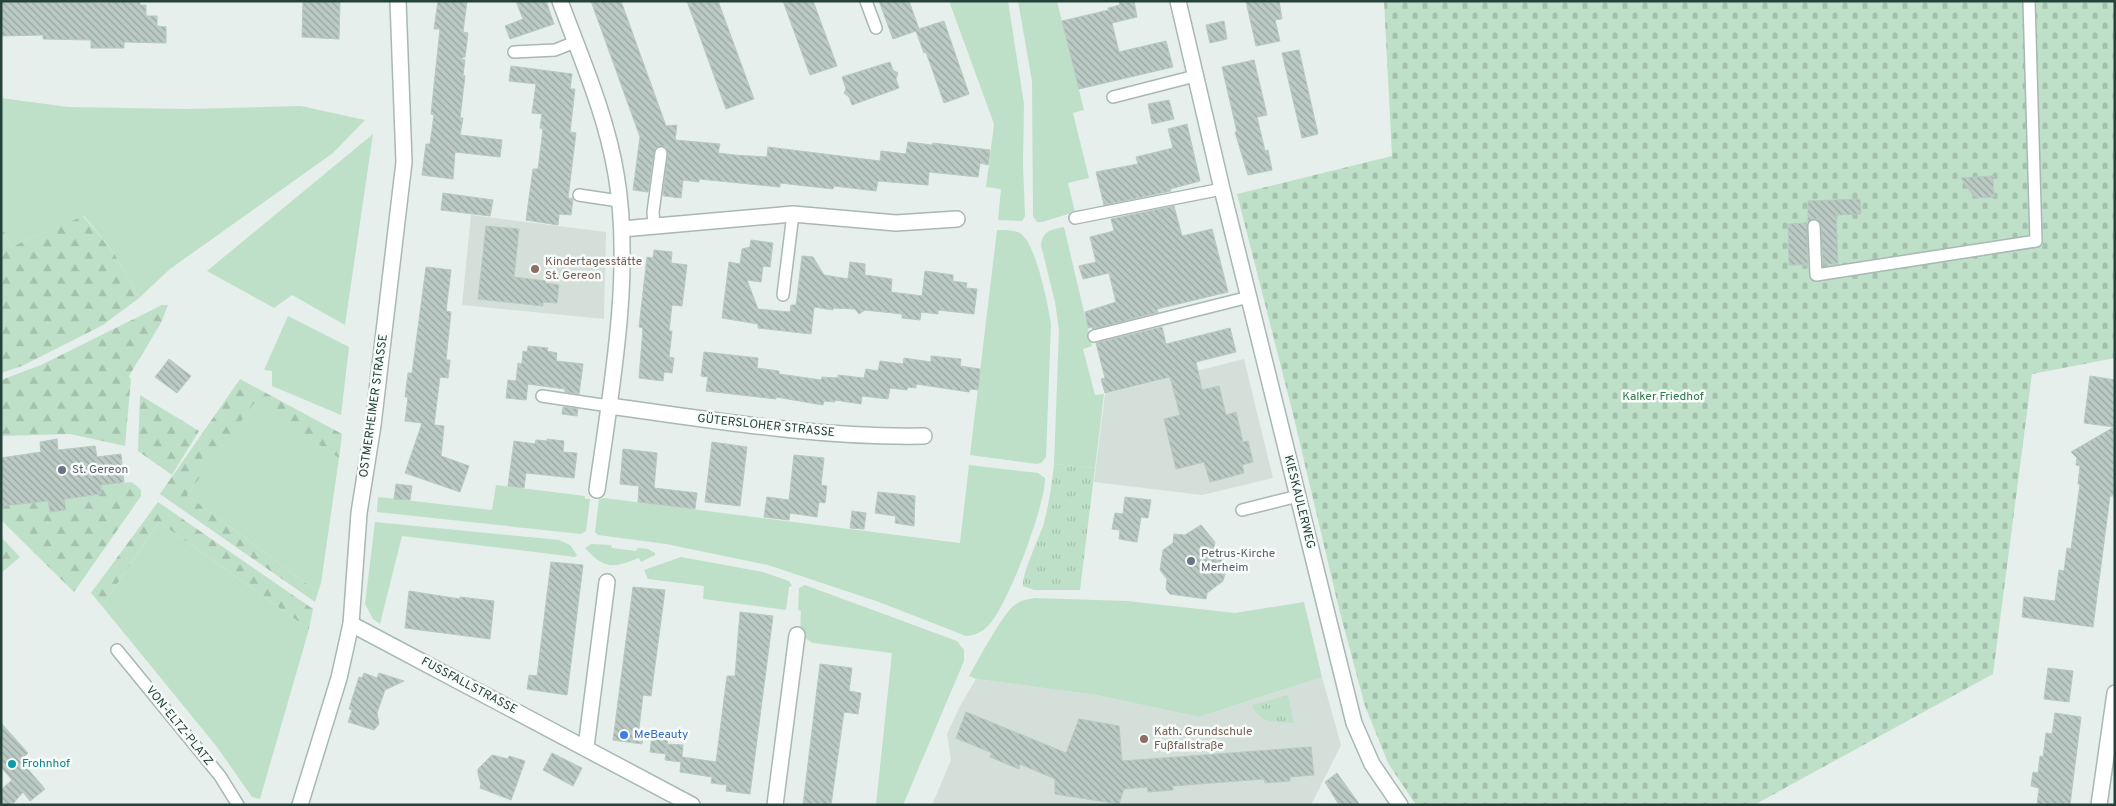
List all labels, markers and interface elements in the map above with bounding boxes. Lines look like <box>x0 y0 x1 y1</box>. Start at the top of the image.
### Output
place label: Kindertagesstätte St. Gereon <box>545 254 642 284</box>
marker: Kindertagesstätte St. Gereon <box>529 263 541 275</box>
street label: OSTMERHEIMER STRASSE <box>356 333 392 479</box>
park label: Kalker Friedhof <box>1622 389 1704 405</box>
street label: GÜTERSLOHER STRASSE <box>696 411 836 441</box>
street label: KIESKAULERWEG <box>1280 453 1318 551</box>
place label: St. Gereon <box>72 462 128 478</box>
marker: St. Gereon <box>56 464 68 476</box>
place label: Petrus-Kirche Merheim <box>1201 546 1275 576</box>
marker: Petrus-Kirche Merheim <box>1185 555 1197 567</box>
street label: FUSSFALLSTRASSE <box>418 654 520 718</box>
street label: VON-ELTZ-PLATZ <box>142 683 216 769</box>
place label: Kath. Grundschule Fußfallstraße <box>1154 724 1252 754</box>
place label: MeBeauty <box>634 727 688 743</box>
marker: MeBeauty <box>618 729 630 741</box>
marker: Kath. Grundschule Fußfallstraße <box>1138 733 1150 745</box>
place label: Frohnhof <box>22 756 70 772</box>
marker: Frohnhof <box>6 758 18 770</box>

